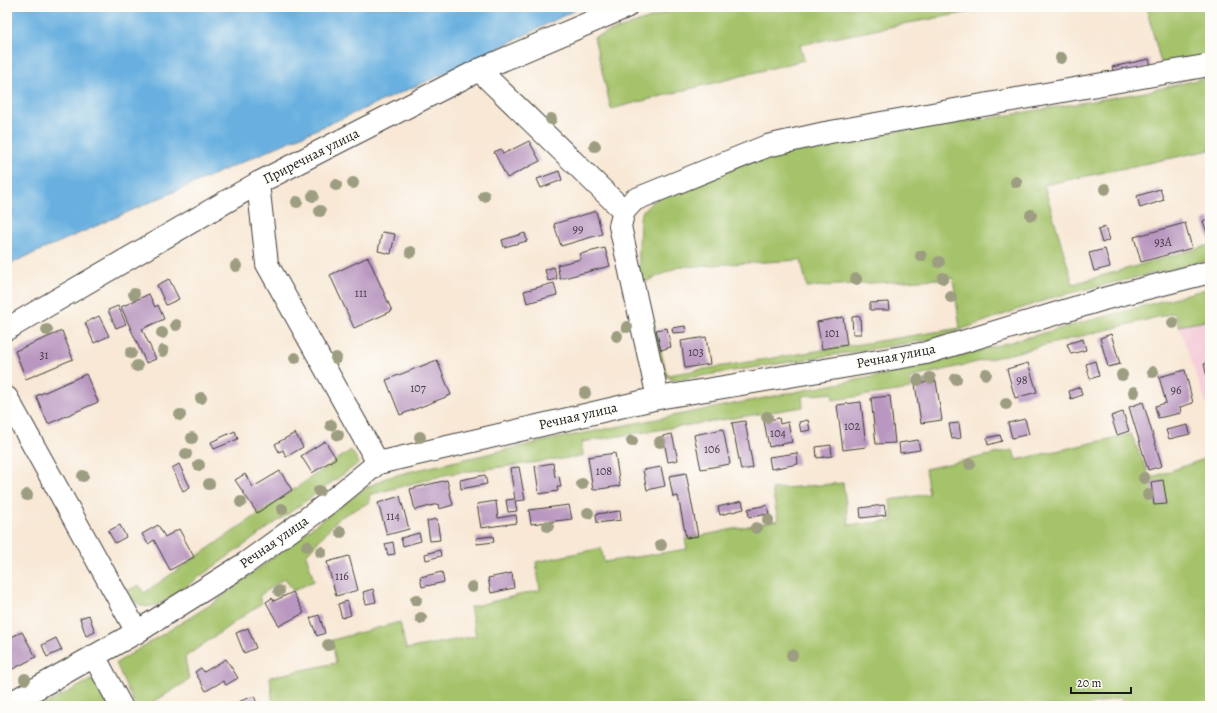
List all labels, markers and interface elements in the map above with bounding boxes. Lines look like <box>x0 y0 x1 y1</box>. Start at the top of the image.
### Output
street label: Приречная улица <box>260 123 363 188</box>
house number: 99 <box>573 221 583 237</box>
house number: 93А <box>1154 234 1173 250</box>
house number: 111 <box>355 285 367 301</box>
house number: 101 <box>825 325 839 341</box>
street label: Речная улица <box>855 339 938 373</box>
house number: 103 <box>688 344 704 360</box>
house number: 31 <box>39 347 49 363</box>
house number: 98 <box>1016 372 1028 388</box>
house number: 107 <box>410 380 427 396</box>
house number: 96 <box>1170 382 1182 398</box>
street label: Речная улица <box>537 398 620 434</box>
house number: 102 <box>844 418 860 434</box>
house number: 104 <box>770 425 787 441</box>
house number: 106 <box>704 441 720 457</box>
house number: 108 <box>596 463 612 479</box>
house number: 114 <box>386 508 400 524</box>
street label: Речная улица <box>236 511 313 573</box>
house number: 116 <box>335 568 349 584</box>
scale bar <box>1071 669 1131 695</box>
text: 20 m <box>1077 675 1101 691</box>

